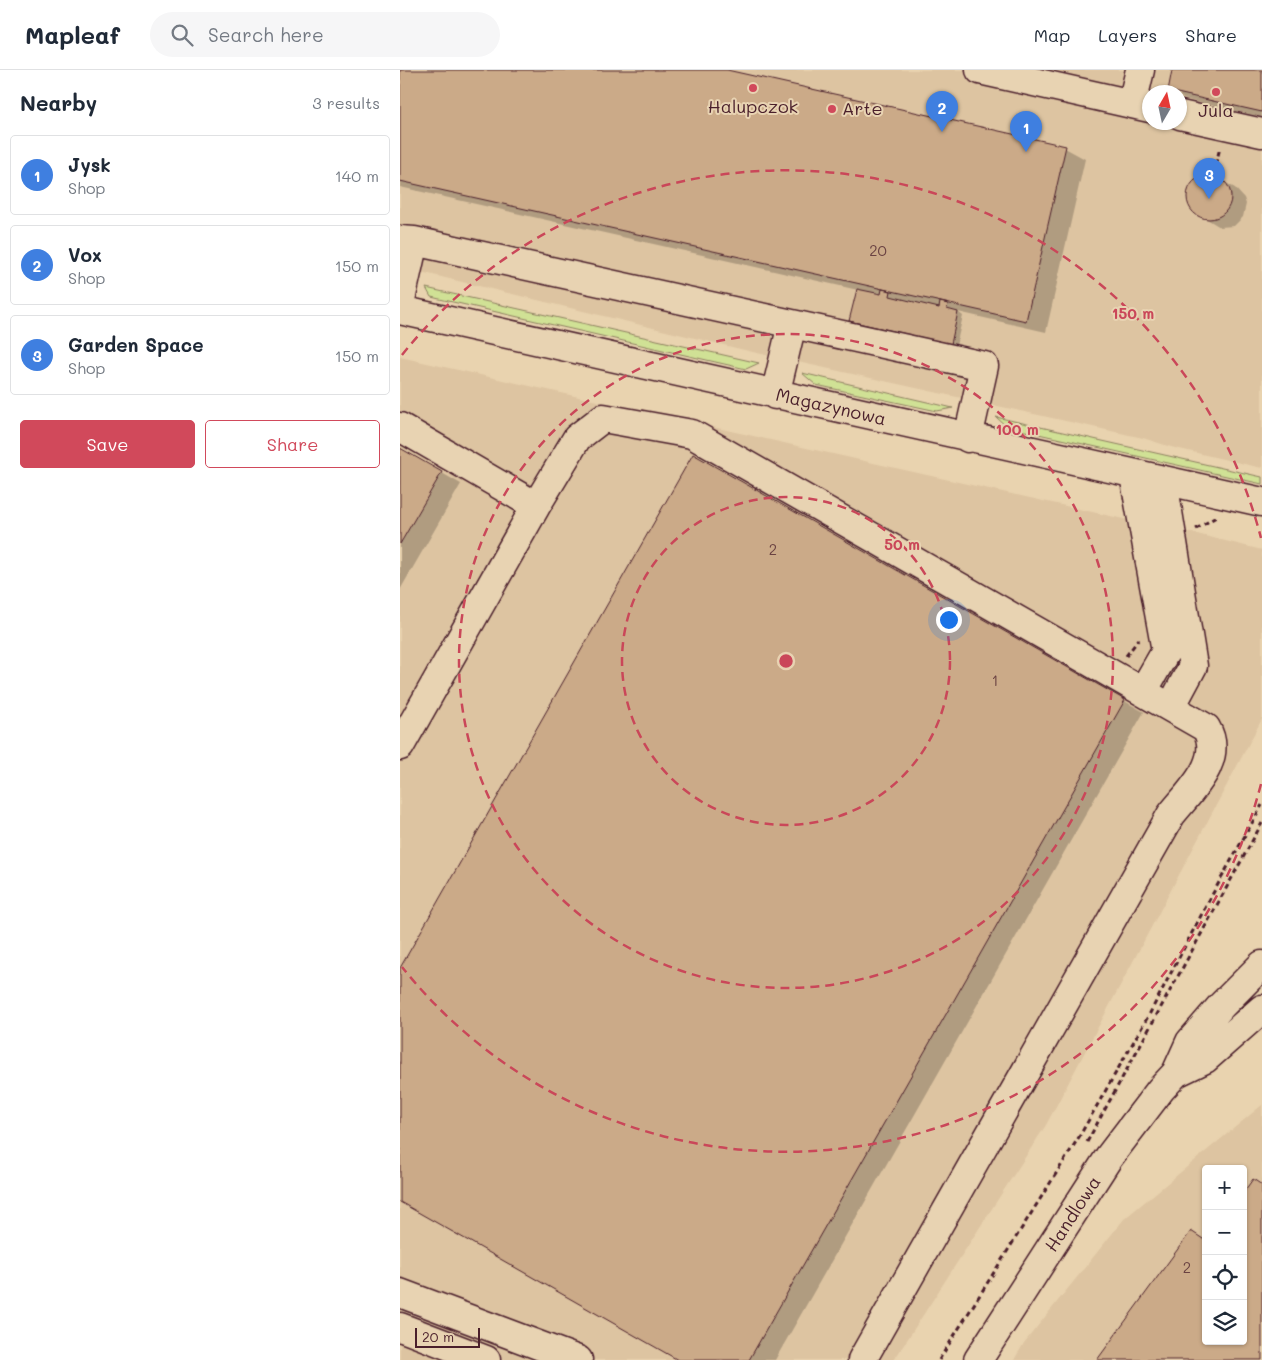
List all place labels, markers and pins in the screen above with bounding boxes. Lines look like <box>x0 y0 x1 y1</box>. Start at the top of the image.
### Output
marker: Halupczok <box>747 82 759 94</box>
marker: Jula <box>1210 86 1222 98</box>
pin: 2 <box>926 91 958 132</box>
place label: Halupczok <box>708 94 798 118</box>
place label: Arte <box>842 96 883 120</box>
place label: Jula <box>1198 98 1234 122</box>
marker: Arte <box>826 103 838 115</box>
pin: 1 <box>1010 111 1042 152</box>
pin: 3 <box>1193 158 1225 199</box>
centre of rings <box>777 652 795 670</box>

